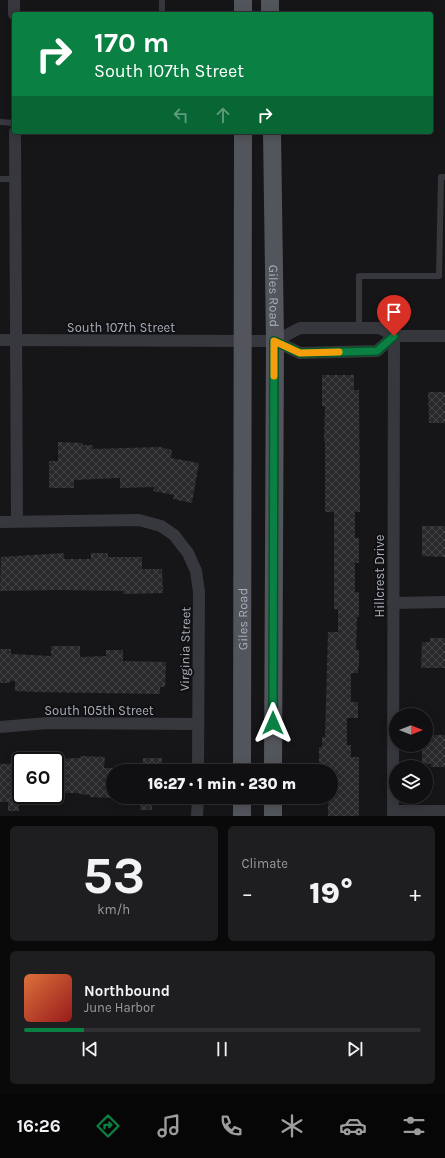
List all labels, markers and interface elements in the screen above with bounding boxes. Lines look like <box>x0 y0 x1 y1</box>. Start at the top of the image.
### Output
text: 170 m <box>94 26 169 59</box>
icon: right <box>28 28 80 80</box>
text: South 107th Street <box>94 60 244 82</box>
icon: left <box>170 104 192 126</box>
icon: ahead <box>212 104 234 126</box>
icon: right <box>254 104 276 126</box>
street label: Giles Road <box>266 265 282 327</box>
pin <box>377 295 411 336</box>
icon: arrive <box>383 301 405 323</box>
street label: South 107th Street <box>67 320 175 335</box>
street label: Hillcrest Drive <box>372 534 387 618</box>
street label: Giles Road <box>235 588 250 650</box>
street label: Virginia Street <box>177 606 193 691</box>
position arrow <box>252 702 294 744</box>
street label: South 105th Street <box>44 703 154 718</box>
north arrow <box>389 708 433 752</box>
map controls <box>389 708 433 804</box>
speed limit sign: 60 <box>12 752 64 804</box>
button: layers <box>389 760 433 804</box>
text: 16:27 · 1 min · 230 m <box>148 775 296 793</box>
text: 53 <box>82 845 145 906</box>
text: Climate <box>242 856 288 871</box>
text: 19° <box>309 875 353 911</box>
text: − <box>242 881 253 907</box>
text: + <box>409 881 421 907</box>
text: km/h <box>97 902 130 917</box>
text: Northbound <box>84 982 170 1000</box>
text: June Harbor <box>84 1000 155 1015</box>
icon: previous <box>79 1038 101 1060</box>
icon: pause <box>211 1038 233 1060</box>
icon: next <box>344 1038 366 1060</box>
icon: directions <box>94 1112 122 1140</box>
icon: music <box>155 1112 183 1140</box>
icon: phone <box>217 1112 245 1140</box>
icon: climate <box>278 1112 306 1140</box>
icon: car <box>339 1112 367 1140</box>
icon: filters <box>400 1112 428 1140</box>
text: 16:26 <box>17 1115 61 1137</box>

